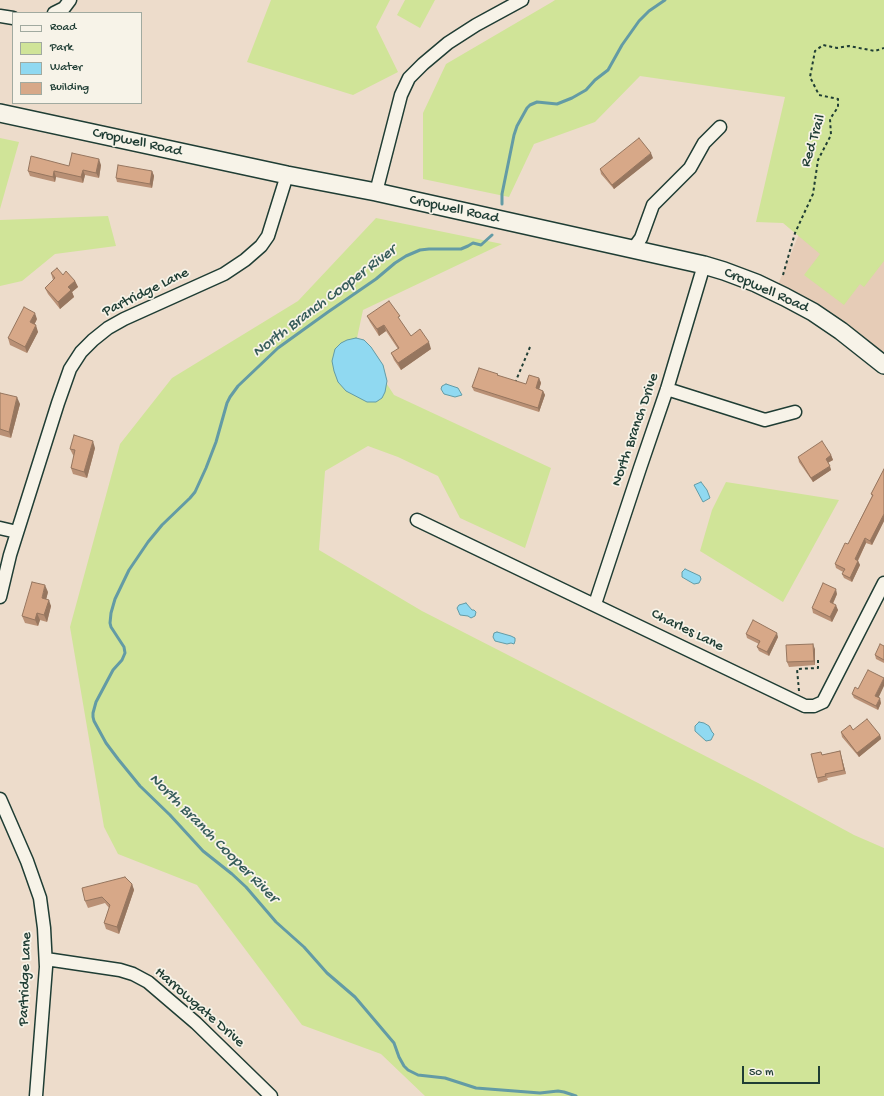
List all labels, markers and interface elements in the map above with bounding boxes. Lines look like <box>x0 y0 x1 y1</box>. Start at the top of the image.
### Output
legend <box>12 12 142 104</box>
text: Road <box>50 21 76 35</box>
text: Park <box>50 41 73 55</box>
text: Water <box>50 61 82 75</box>
text: Building <box>50 81 89 95</box>
street label: Red Trail <box>798 113 830 169</box>
street label: Cropwell Road <box>91 125 183 161</box>
street label: Cropwell Road <box>408 192 500 228</box>
water label: North Branch Cooper River <box>249 242 401 362</box>
street label: Partridge Lane <box>100 264 192 322</box>
street label: Cropwell Road <box>721 264 811 318</box>
street label: North Branch Drive <box>608 371 664 489</box>
street label: Charles Lane <box>648 606 726 656</box>
water label: North Branch Cooper River <box>144 770 282 908</box>
street label: Partridge Lane <box>15 932 37 1026</box>
street label: Harrowgate Drive <box>150 964 248 1052</box>
scale bar <box>744 1058 822 1084</box>
text: 50 m <box>749 1066 774 1080</box>

